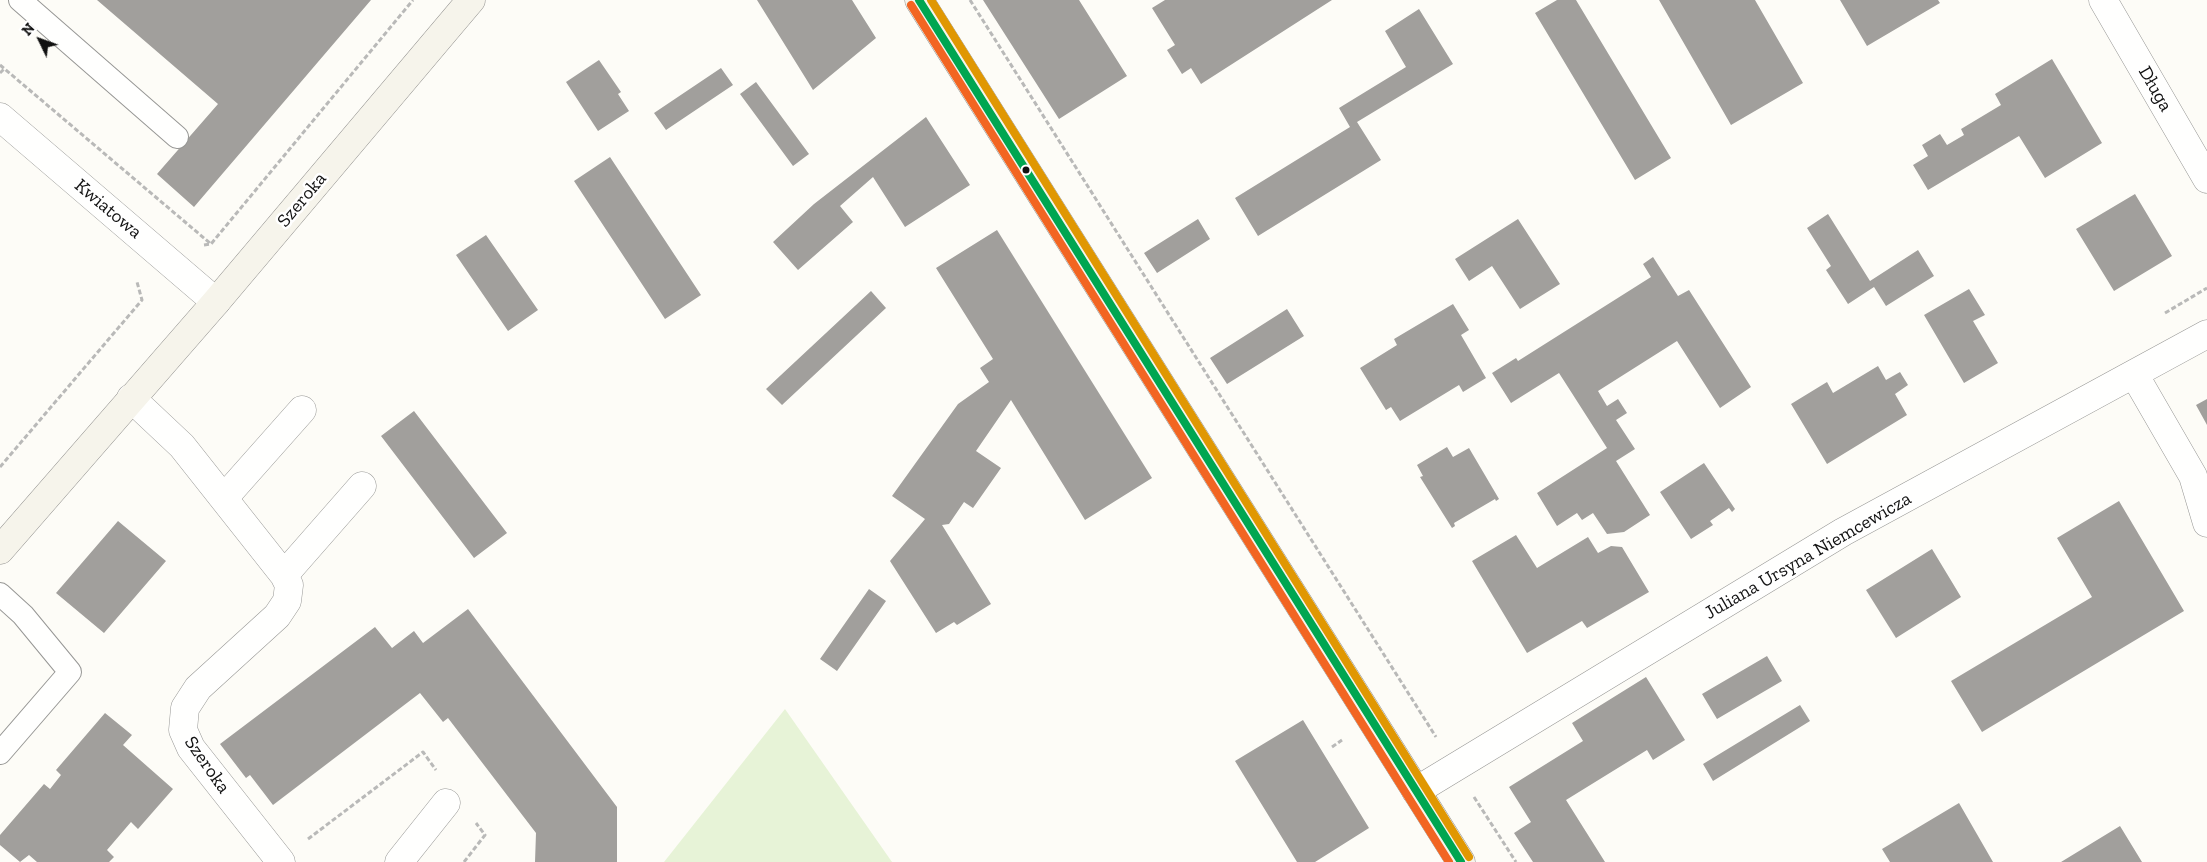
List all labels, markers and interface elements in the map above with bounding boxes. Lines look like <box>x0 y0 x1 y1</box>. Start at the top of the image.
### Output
north arrow <box>15 15 65 65</box>
text: N <box>19 20 38 39</box>
street label: Długa <box>2133 62 2177 116</box>
unlabelled marker <box>1021 165 1031 175</box>
street label: Szeroka <box>273 168 331 232</box>
street label: Kwiatowa <box>70 174 146 244</box>
street label: Juliana Ursyna Niemcewicza <box>1701 487 1915 625</box>
street label: Szeroka <box>179 732 235 798</box>

